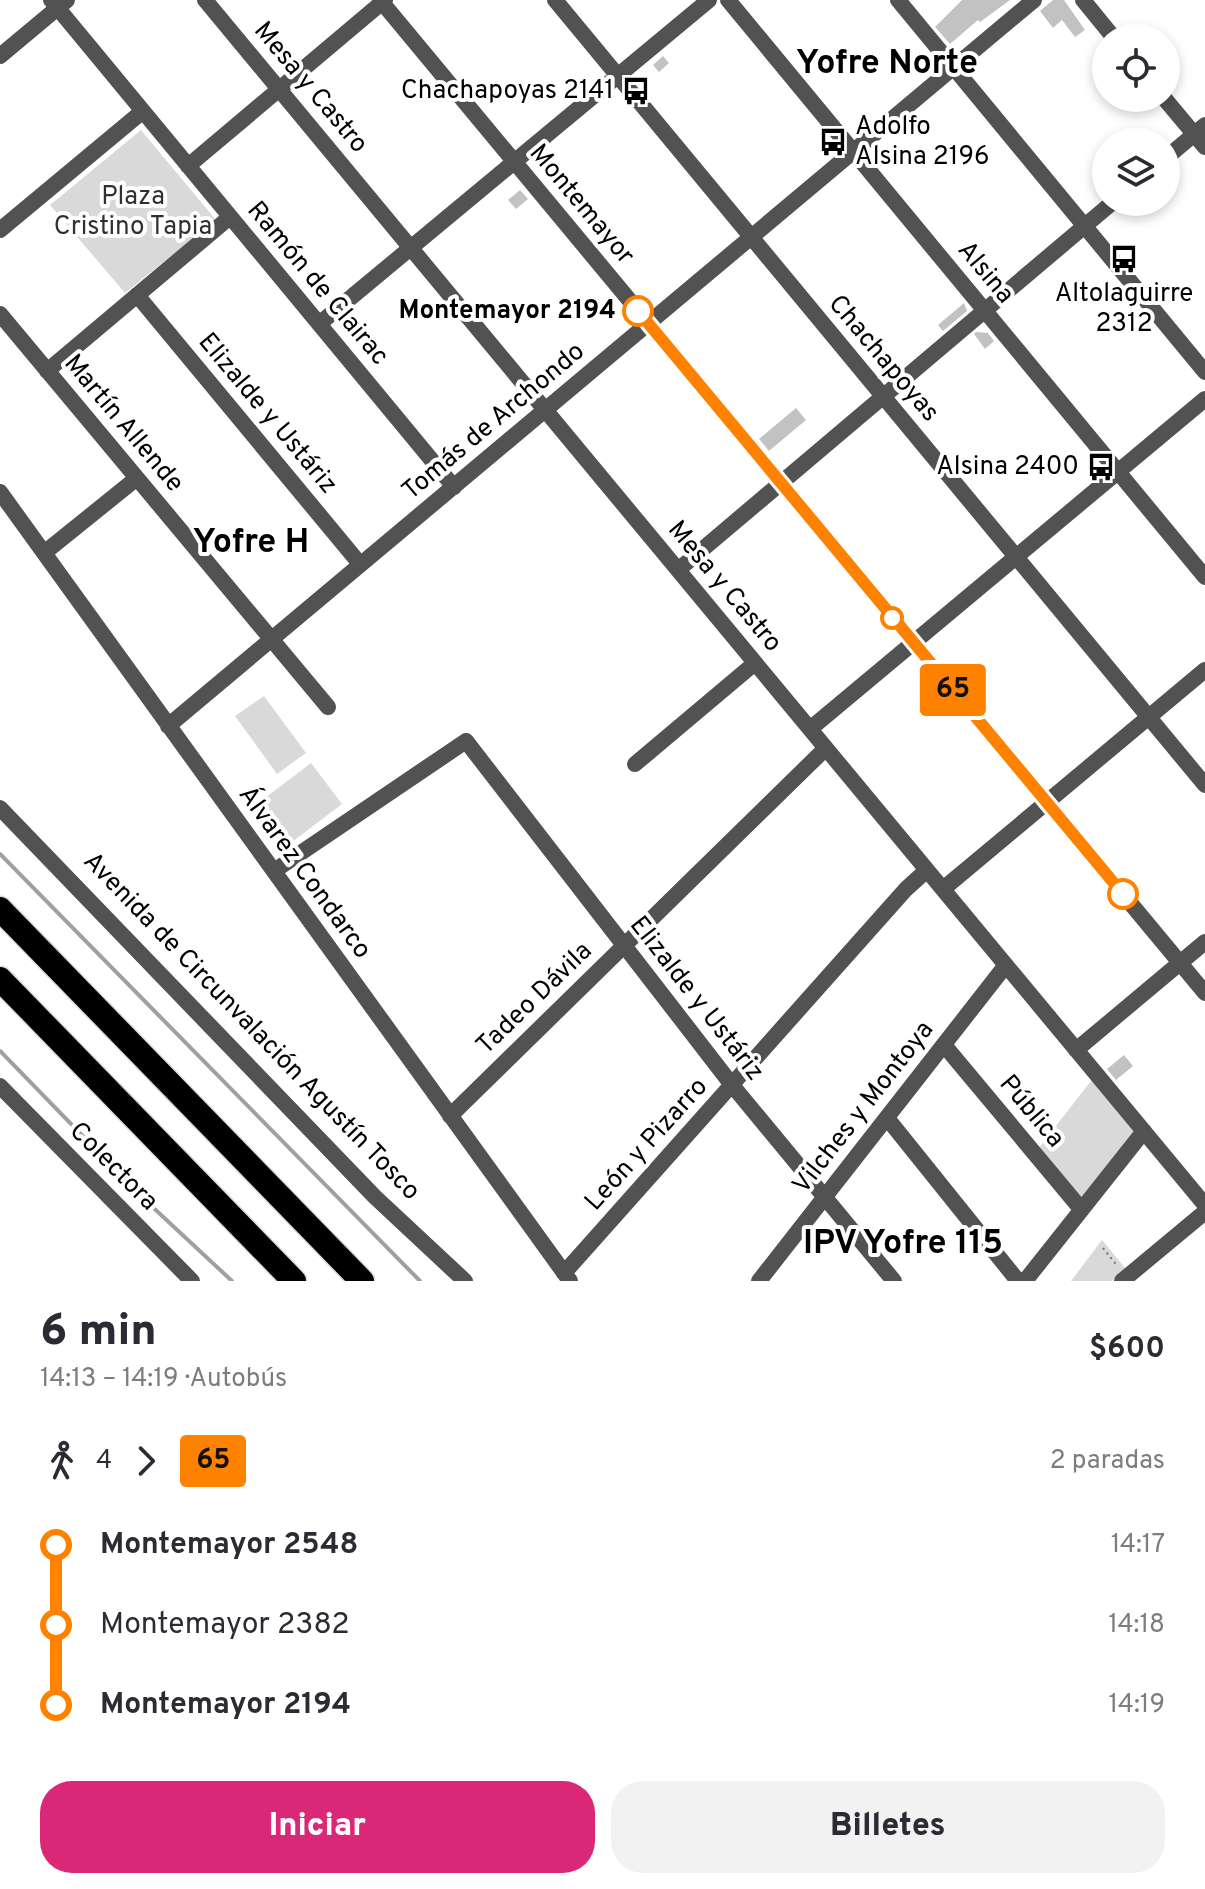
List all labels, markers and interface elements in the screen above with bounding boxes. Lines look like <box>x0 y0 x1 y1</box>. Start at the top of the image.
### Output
street label: Mesa y Castro <box>245 16 375 160</box>
map controls <box>1092 24 1180 216</box>
button: locate <box>1092 24 1180 112</box>
district label: Yofre Norte <box>796 43 978 86</box>
place label: Chachapoyas 2141 <box>401 75 614 108</box>
bus stop icon: Chachapoyas 2141 <box>621 76 651 106</box>
place label: Adolfo Alsina 2196 <box>855 111 989 174</box>
bus stop icon: Adolfo Alsina 2196 <box>818 127 848 157</box>
button: layers <box>1092 128 1180 216</box>
street label: Montemayor <box>521 138 641 272</box>
park label: Plaza Cristino Tapia <box>54 181 212 244</box>
street label: Ramón de Clairac <box>239 195 395 373</box>
street label: Alsina <box>949 235 1021 311</box>
bus stop icon: Altolaguirre 2312 <box>1109 244 1139 274</box>
place label: Altolaguirre 2312 <box>1055 278 1193 341</box>
street label: Chachapoyas <box>820 289 946 429</box>
place label: Montemayor 2194 <box>399 295 616 328</box>
marker: Montemayor 2194 <box>623 296 653 326</box>
street label: Elizalde y Ustáriz <box>190 327 344 501</box>
street label: Tomás de Archondo <box>396 336 592 508</box>
street label: Martín Allende <box>56 348 190 500</box>
place label: Alsina 2400 <box>936 451 1079 484</box>
bus stop icon: Alsina 2400 <box>1086 452 1116 482</box>
street label: Mesa y Castro <box>659 515 789 659</box>
district label: Yofre H <box>193 522 309 565</box>
unlabelled marker <box>881 607 903 629</box>
line badge: 65 <box>917 664 989 716</box>
text: 65 <box>936 672 970 708</box>
street label: Álvarez Condarco <box>230 779 379 966</box>
street label: Avenida de Circunvalación Agustín Tosco <box>75 846 427 1208</box>
unlabelled marker <box>1108 879 1138 909</box>
street label: Elizalde y Ustáriz <box>621 910 771 1088</box>
street label: Tadeo Dávila <box>470 936 600 1062</box>
street label: Vilches y Montoya <box>786 1015 942 1201</box>
street label: Pública <box>991 1069 1071 1155</box>
street label: León y Pizarro <box>578 1071 716 1219</box>
street label: Colectora <box>61 1115 165 1219</box>
district label: IPV Yofre 115 <box>803 1223 1003 1266</box>
text: 6 min <box>40 1305 157 1361</box>
text: $600 <box>1089 1331 1165 1368</box>
text: 14:13 – 14:19 · Autobús <box>40 1363 287 1396</box>
icon: walk <box>40 1439 84 1483</box>
icon: forward <box>124 1439 168 1483</box>
text: 65 <box>196 1443 230 1479</box>
text: 4 <box>96 1445 112 1478</box>
text: 2 paradas <box>1050 1445 1165 1478</box>
text: Montemayor 2548 <box>100 1527 358 1564</box>
text: 14:17 <box>1111 1529 1165 1562</box>
text: Montemayor 2382 <box>100 1607 350 1644</box>
text: 14:18 <box>1108 1609 1165 1642</box>
text: Montemayor 2194 <box>100 1687 351 1724</box>
text: 14:19 <box>1109 1689 1165 1722</box>
button: Iniciar <box>40 1781 595 1873</box>
button: Billetes <box>611 1781 1165 1873</box>

